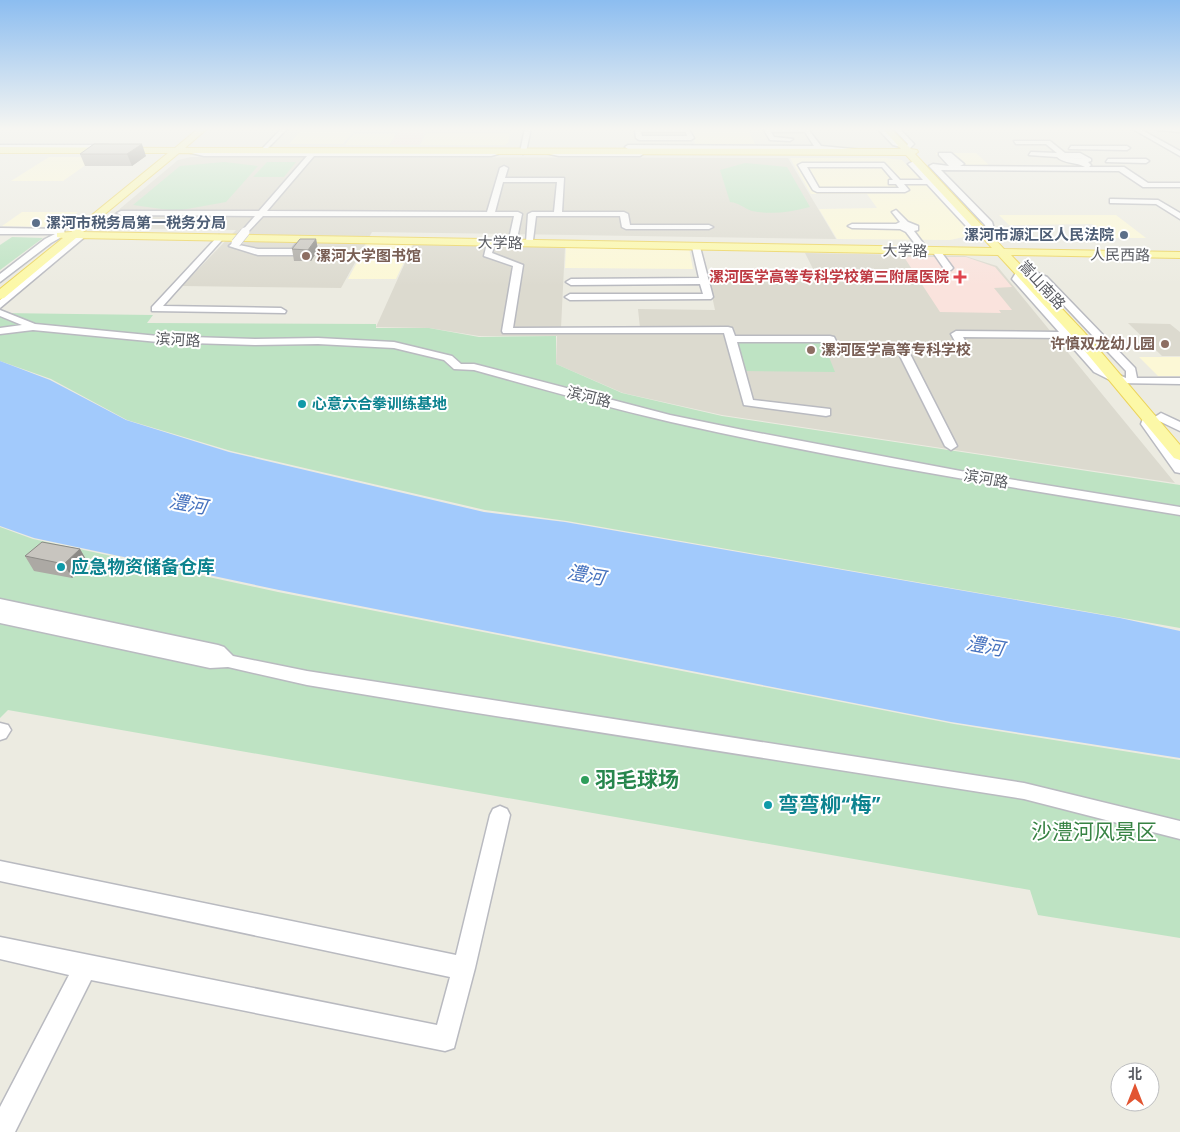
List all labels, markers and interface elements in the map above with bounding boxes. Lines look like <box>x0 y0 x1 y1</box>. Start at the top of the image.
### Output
place label: 漯河市税务局第一税务分局 <box>46 213 226 233</box>
marker: 漯河市税务局第一税务分局 <box>30 217 42 229</box>
place label: 漯河市源汇区人民法院 <box>964 225 1114 245</box>
marker: 漯河市源汇区人民法院 <box>1118 229 1130 241</box>
street label: 大学路 <box>477 233 523 253</box>
street label: 大学路 <box>882 241 928 261</box>
street label: 人民西路 <box>1090 244 1150 266</box>
place label: 漯河大学图书馆 <box>316 246 421 266</box>
marker: 漯河大学图书馆 <box>300 250 312 262</box>
street label: 嵩山南路 <box>1014 256 1070 314</box>
place label: 漯河医学高等专科学校第三附属医院 <box>709 267 949 287</box>
marker: 漯河医学高等专科学校第三附属医院 <box>953 270 967 284</box>
street label: 滨河路 <box>155 329 201 351</box>
place label: 许慎双龙幼儿园 <box>1050 334 1155 354</box>
marker: 许慎双龙幼儿园 <box>1159 338 1171 350</box>
place label: 漯河医学高等专科学校 <box>821 340 971 360</box>
marker: 漯河医学高等专科学校 <box>805 344 817 356</box>
street label: 滨河路 <box>565 382 613 412</box>
place label: 心意六合拳训练基地 <box>312 394 447 414</box>
marker: 心意六合拳训练基地 <box>296 398 308 410</box>
street label: 滨河路 <box>962 465 1010 493</box>
water label: 澧河 <box>167 488 213 520</box>
place label: 应急物资储备仓库 <box>71 555 215 579</box>
water label: 澧河 <box>565 559 611 591</box>
marker: 应急物资储备仓库 <box>55 561 67 573</box>
water label: 澧河 <box>964 630 1010 662</box>
place label: 羽毛球场 <box>595 766 679 794</box>
marker: 羽毛球场 <box>579 774 591 786</box>
place label: 弯弯柳“梅” <box>778 791 881 819</box>
marker: 弯弯柳“梅” <box>762 799 774 811</box>
park label: 沙澧河风景区 <box>1031 818 1157 846</box>
north arrow <box>1110 1062 1160 1112</box>
text: 北 <box>1128 1065 1142 1083</box>

